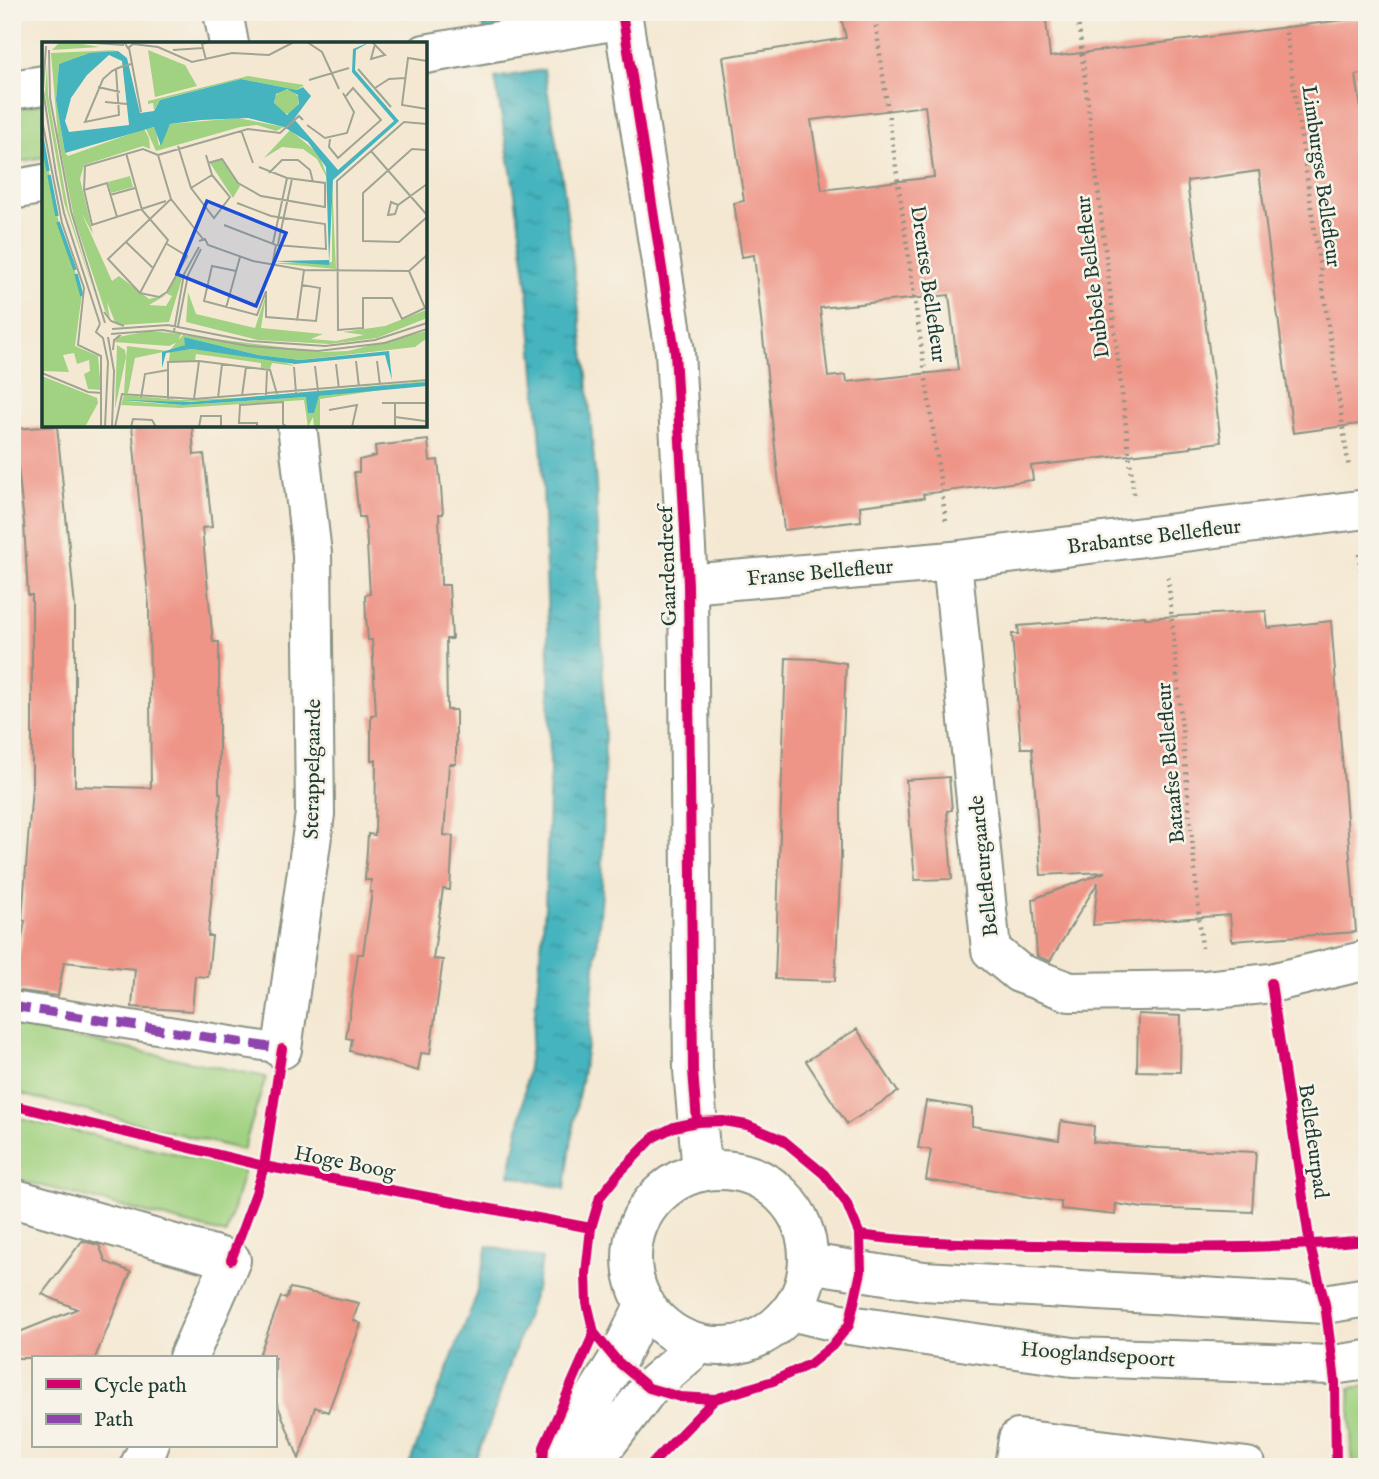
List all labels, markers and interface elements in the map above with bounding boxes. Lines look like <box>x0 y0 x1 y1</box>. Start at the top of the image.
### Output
inset map <box>42 42 427 427</box>
street label: Limburgse Bellefleur <box>1294 83 1347 269</box>
street label: Dubbele Bellefleur <box>1070 194 1117 360</box>
street label: Drentse Bellefleur <box>903 204 952 365</box>
street label: Gaardendreef <box>653 502 684 627</box>
street label: Brabantse Bellefleur <box>1066 513 1243 562</box>
street label: Franse Bellefleur <box>746 554 895 593</box>
street label: Bataafse Bellefleur <box>1151 681 1192 845</box>
street label: Sterappelgaarde <box>299 698 328 840</box>
street label: Bellefleurgaarde <box>964 793 1005 938</box>
street label: Bellefleurpad <box>1291 1082 1334 1201</box>
street label: Hoge Boog <box>292 1140 398 1187</box>
street label: Hooglandsepoort <box>1020 1337 1176 1374</box>
legend <box>32 1356 276 1448</box>
text: Cycle path <box>94 1373 187 1400</box>
text: Path <box>94 1407 133 1434</box>

